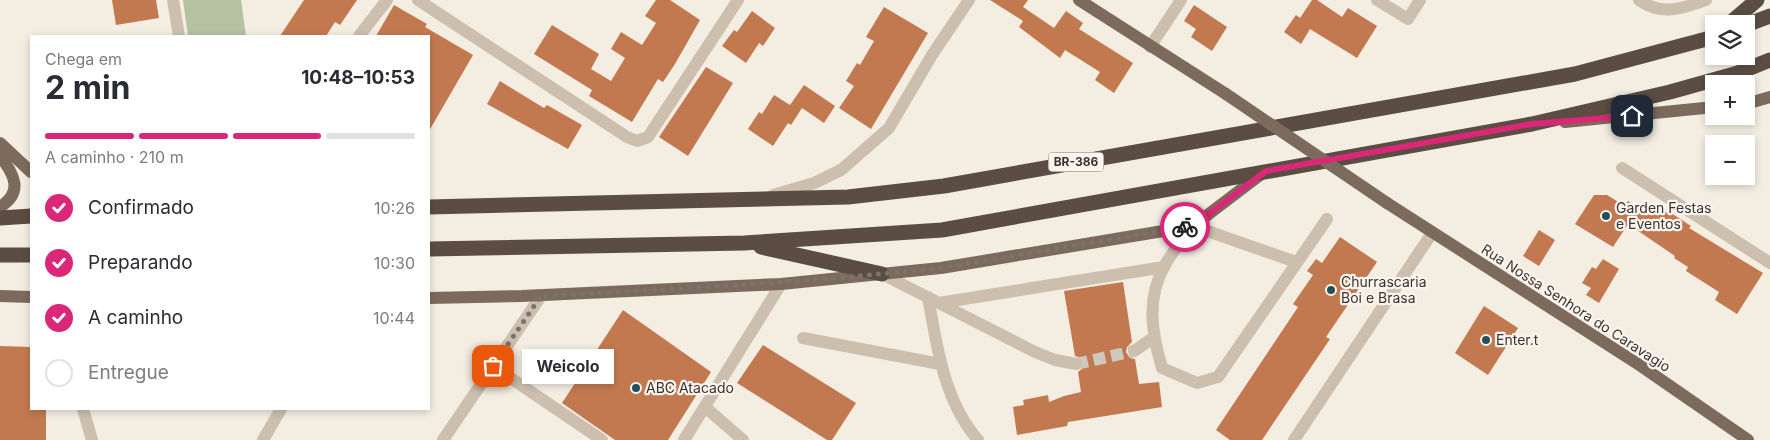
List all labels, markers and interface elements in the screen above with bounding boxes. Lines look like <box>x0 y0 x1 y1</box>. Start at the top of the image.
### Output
map controls <box>1705 15 1755 185</box>
button: layers <box>1705 15 1755 65</box>
text: Chega em <box>45 49 122 69</box>
text: 10:48–10:53 <box>301 66 415 89</box>
text: 2 min <box>45 68 131 107</box>
button: + <box>1705 75 1755 125</box>
pin <box>1611 95 1653 137</box>
icon: home <box>1618 102 1646 130</box>
button: − <box>1705 135 1755 185</box>
text: A caminho · 210 m <box>45 147 184 167</box>
road number: BR-386 <box>1048 152 1104 172</box>
icon: check <box>45 194 73 222</box>
text: Confirmado <box>88 196 194 219</box>
text: 10:26 <box>374 198 415 218</box>
place label: Garden Festas e Eventos <box>1616 199 1711 232</box>
courier <box>1160 202 1210 252</box>
marker: Garden Festas e Eventos <box>1600 210 1612 222</box>
icon: bike <box>1171 213 1199 241</box>
street label: Rua Nossa Senhora do Caravagio <box>1479 240 1674 375</box>
icon: check <box>45 249 73 277</box>
text: Preparando <box>88 251 193 274</box>
text: 10:30 <box>374 253 415 273</box>
place label: Churrascaria Boi e Brasa <box>1341 273 1427 306</box>
marker: Churrascaria Boi e Brasa <box>1325 284 1337 296</box>
icon: check <box>45 304 73 332</box>
text: A caminho <box>88 306 183 329</box>
text: 10:44 <box>373 308 415 328</box>
place label: Enter.t <box>1496 331 1539 348</box>
marker: Enter.t <box>1480 334 1492 346</box>
pin <box>472 345 514 387</box>
callout: Weicolo <box>523 348 616 384</box>
icon: bag <box>479 352 507 380</box>
text: Weicolo <box>536 356 600 376</box>
text: Entregue <box>88 361 169 384</box>
place label: ABC Atacado <box>646 379 734 396</box>
marker: ABC Atacado <box>630 382 642 394</box>

